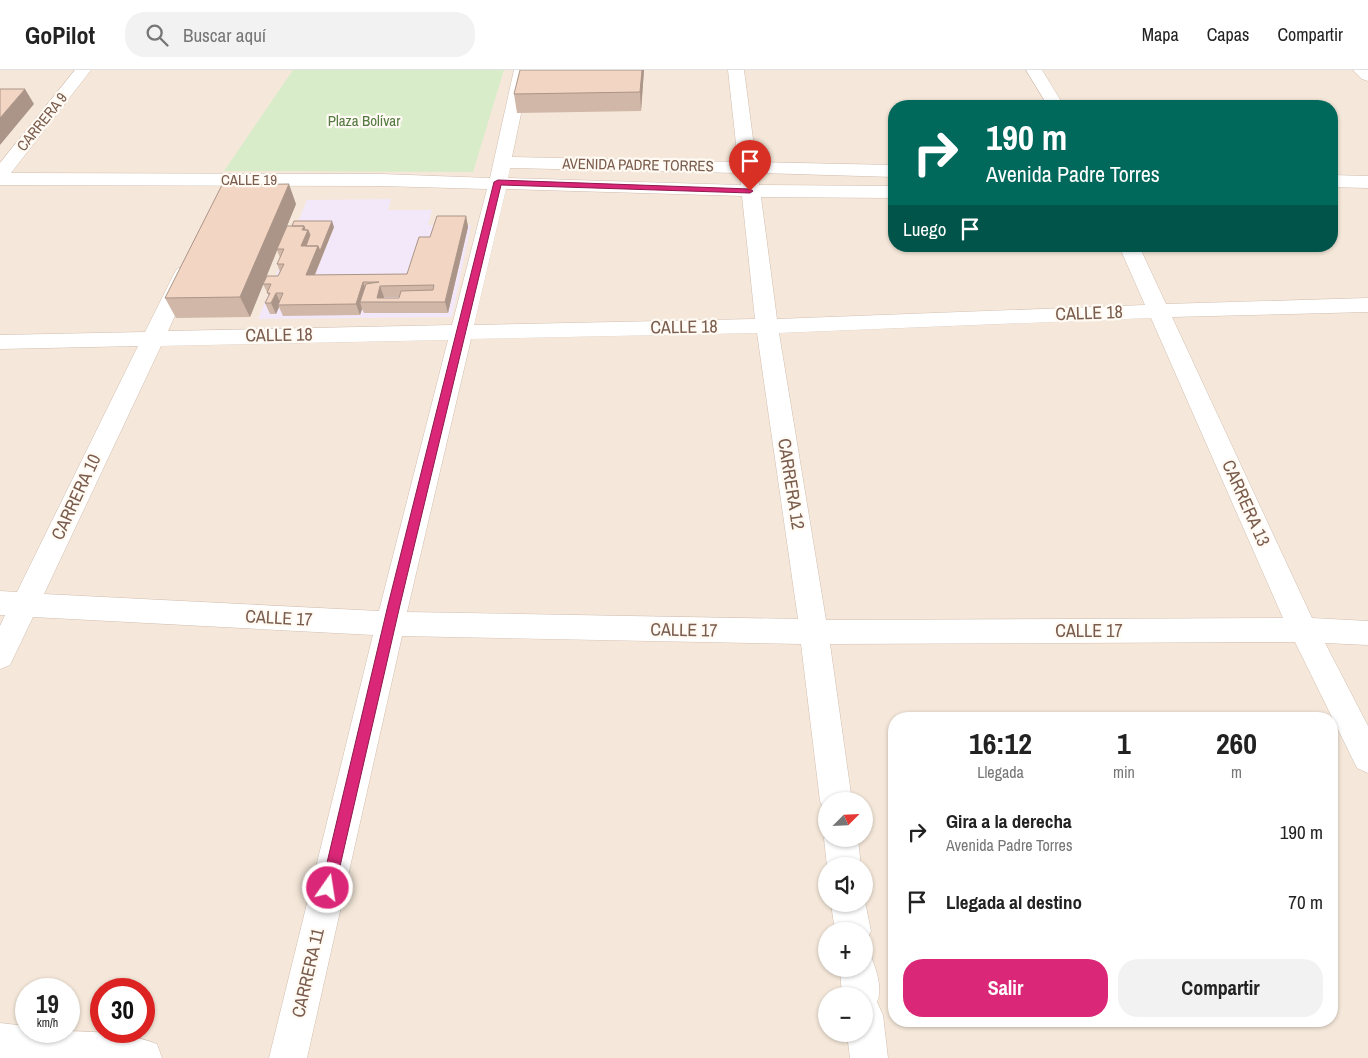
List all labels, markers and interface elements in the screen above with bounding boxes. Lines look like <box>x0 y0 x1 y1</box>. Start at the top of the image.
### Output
search box <box>125 12 475 57</box>
text: GoPilot <box>25 19 95 51</box>
icon: search <box>143 21 171 49</box>
text: Buscar aquí <box>183 22 266 48</box>
text: Mapa <box>1142 22 1179 47</box>
text: Capas <box>1207 22 1249 47</box>
text: Compartir <box>1277 22 1343 47</box>
street label: CARRERA 9 <box>12 88 72 155</box>
park label: Plaza Bolívar <box>328 110 400 131</box>
text: 190 m <box>986 114 1067 161</box>
icon: right <box>903 120 968 185</box>
pin <box>729 140 771 191</box>
icon: arrive <box>736 147 764 175</box>
street label: AVENIDA PADRE TORRES <box>561 153 714 176</box>
text: Avenida Padre Torres <box>986 159 1160 189</box>
street label: CALLE 19 <box>221 169 277 190</box>
icon: arrive <box>956 215 984 243</box>
text: Luego <box>903 216 946 242</box>
street label: CALLE 18 <box>1055 299 1123 326</box>
street label: CALLE 18 <box>650 313 718 340</box>
street label: CALLE 18 <box>245 321 313 348</box>
street label: CARRERA 12 <box>772 437 811 531</box>
street label: CARRERA 10 <box>45 450 106 544</box>
street label: CARRERA 13 <box>1216 456 1277 550</box>
street label: CALLE 17 <box>245 603 313 632</box>
street label: CALLE 17 <box>650 616 718 643</box>
street label: CALLE 17 <box>1055 618 1123 643</box>
text: 16:12 <box>969 723 1032 763</box>
text: 1 <box>1117 723 1131 763</box>
text: 260 <box>1216 723 1257 763</box>
text: Llegada <box>977 761 1024 783</box>
text: min <box>1113 761 1135 783</box>
text: m <box>1231 761 1242 783</box>
north arrow <box>818 792 872 848</box>
map controls <box>818 792 873 1042</box>
text: Gira a la derecha <box>946 808 1072 834</box>
icon: right <box>903 818 931 846</box>
text: 190 m <box>1280 819 1323 845</box>
text: Avenida Padre Torres <box>946 834 1072 856</box>
button: sound <box>818 857 873 912</box>
position arrow <box>301 861 353 913</box>
icon: arrive <box>903 888 931 916</box>
text: Llegada al destino <box>946 889 1082 915</box>
text: 70 m <box>1288 889 1323 915</box>
button: + <box>818 922 873 977</box>
street label: CARRERA 11 <box>285 925 330 1020</box>
button: Salir <box>903 959 1108 1017</box>
button: Compartir <box>1118 959 1323 1017</box>
speed limit sign: 30 <box>90 978 155 1043</box>
text: 19 <box>36 987 59 1021</box>
button: − <box>818 987 873 1042</box>
text: km/h <box>37 1015 58 1031</box>

